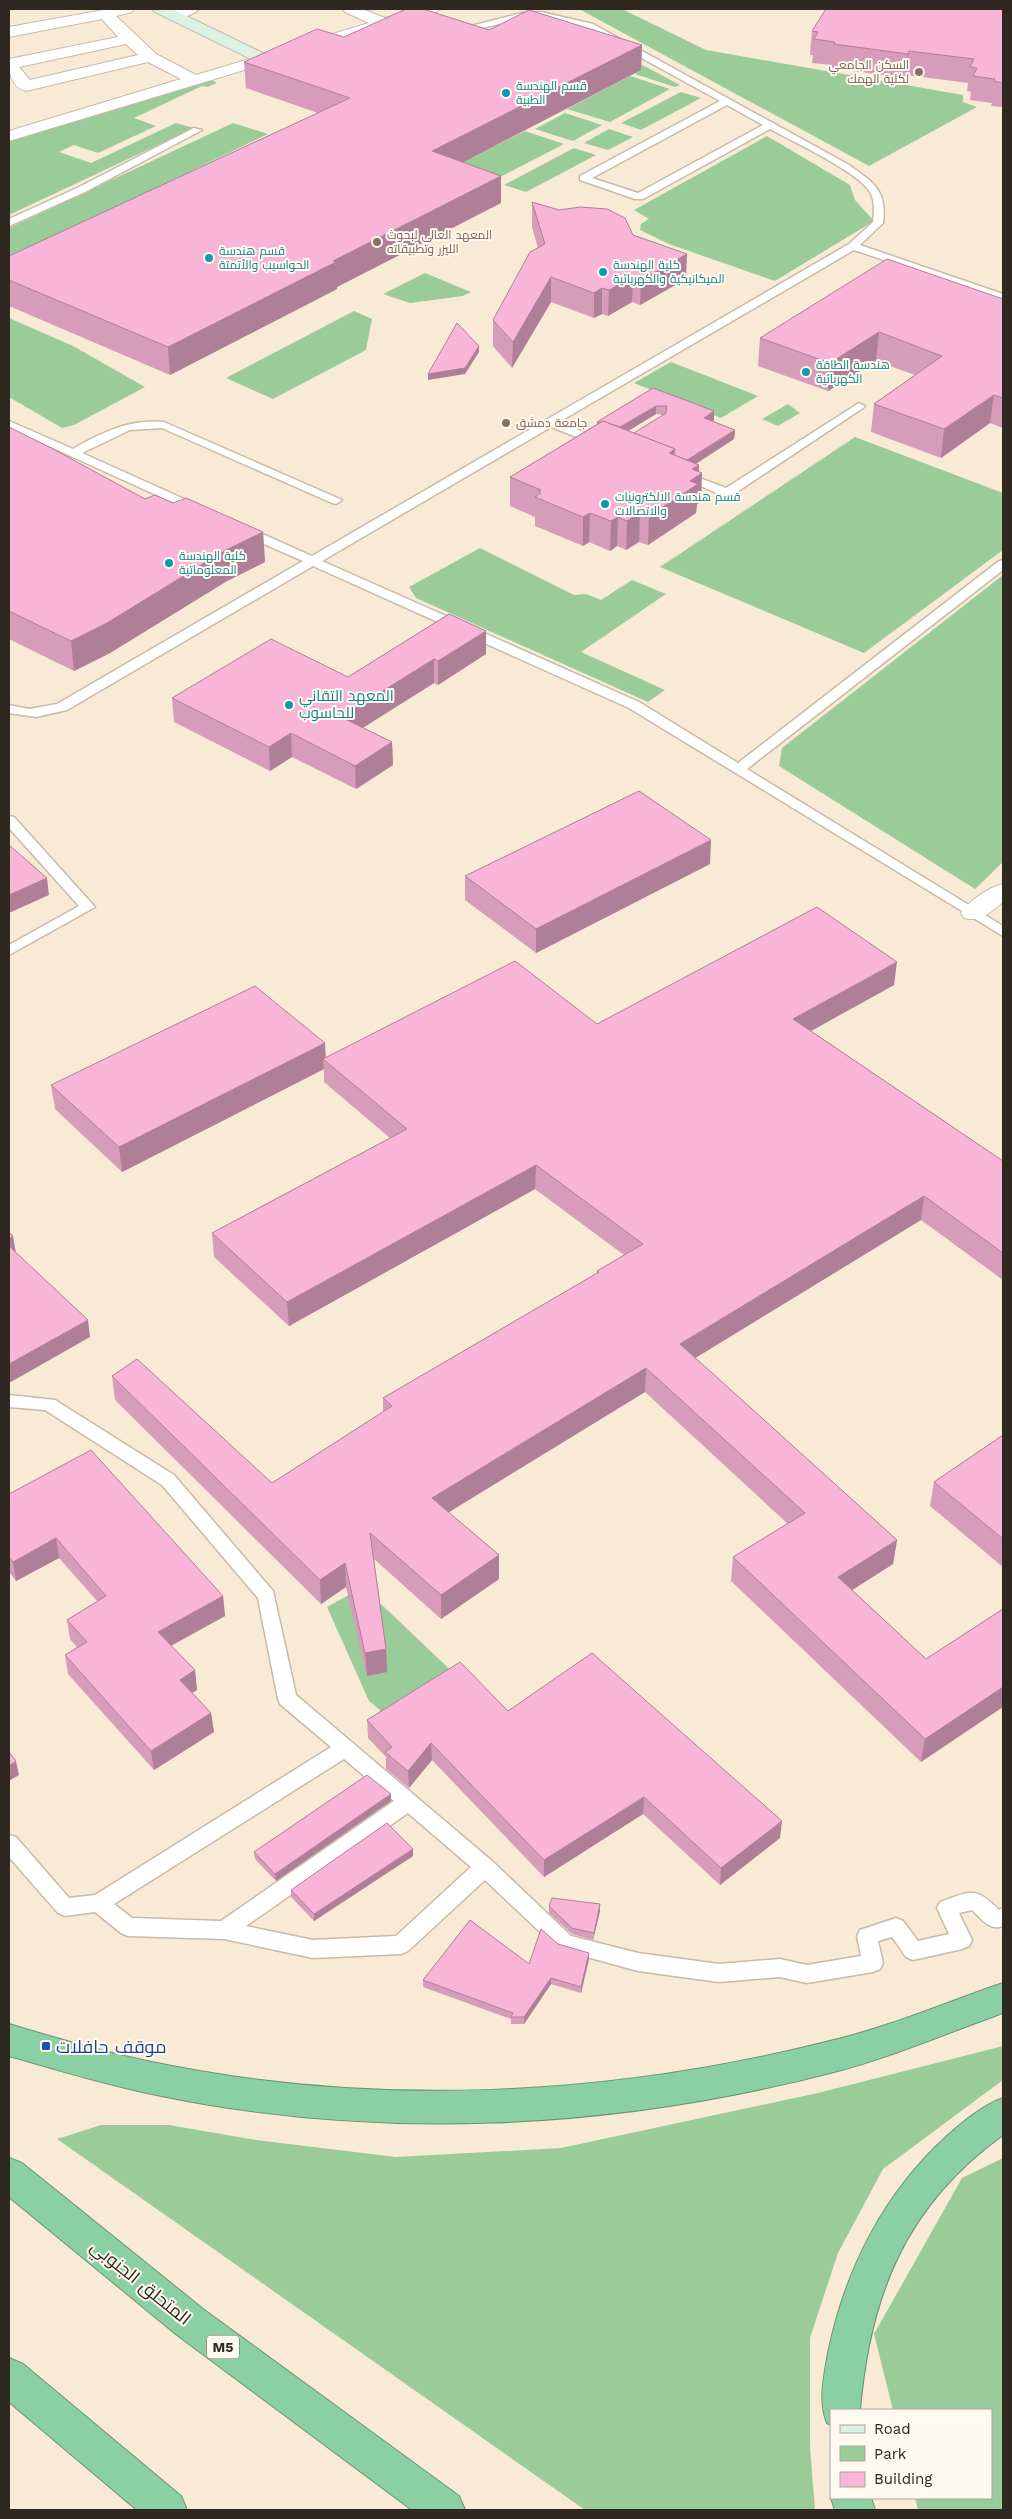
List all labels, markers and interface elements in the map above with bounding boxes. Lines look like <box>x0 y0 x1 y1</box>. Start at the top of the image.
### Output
place label: السكن الجامعي لكلية الهمك <box>829 58 909 86</box>
marker: السكن الجامعي لكلية الهمك <box>913 66 925 78</box>
place label: قسم الهندسة الطبية <box>516 79 587 107</box>
marker: قسم الهندسة الطبية <box>500 87 512 99</box>
place label: المعهد العالي لبحوث الليزر وتطبيقاته <box>387 228 492 256</box>
marker: المعهد العالي لبحوث الليزر وتطبيقاته <box>371 236 383 248</box>
place label: قسم هندسة الحواسيب والأتمتة <box>219 244 310 272</box>
marker: قسم هندسة الحواسيب والأتمتة <box>203 252 215 264</box>
place label: كلية الهندسة الميكانيكية والكهربائية <box>613 258 725 286</box>
marker: كلية الهندسة الميكانيكية والكهربائية <box>597 266 609 278</box>
place label: هندسة الطاقة الكهربائية <box>816 358 890 386</box>
marker: هندسة الطاقة الكهربائية <box>800 366 812 378</box>
place label: جامعة دمشق <box>516 416 587 430</box>
marker: جامعة دمشق <box>500 417 512 429</box>
place label: قسم هندسة الالكترونيات والاتصالات <box>615 490 741 518</box>
marker: قسم هندسة الالكترونيات والاتصالات <box>599 498 611 510</box>
place label: كلية الهندسة المعلوماتية <box>179 549 246 577</box>
marker: كلية الهندسة المعلوماتية <box>163 557 175 569</box>
place label: المعهد التقاني للحاسوب <box>299 687 394 722</box>
marker: المعهد التقاني للحاسوب <box>283 699 295 711</box>
place label: موقف حافلات <box>56 2036 167 2058</box>
marker: موقف حافلات <box>40 2040 52 2052</box>
street label: المتحلق الجنوبي <box>84 2235 195 2332</box>
road number: M5 <box>207 2336 239 2358</box>
legend <box>830 2409 992 2499</box>
text: Road <box>874 2420 911 2438</box>
text: Park <box>874 2445 907 2463</box>
text: Building <box>874 2470 932 2488</box>

